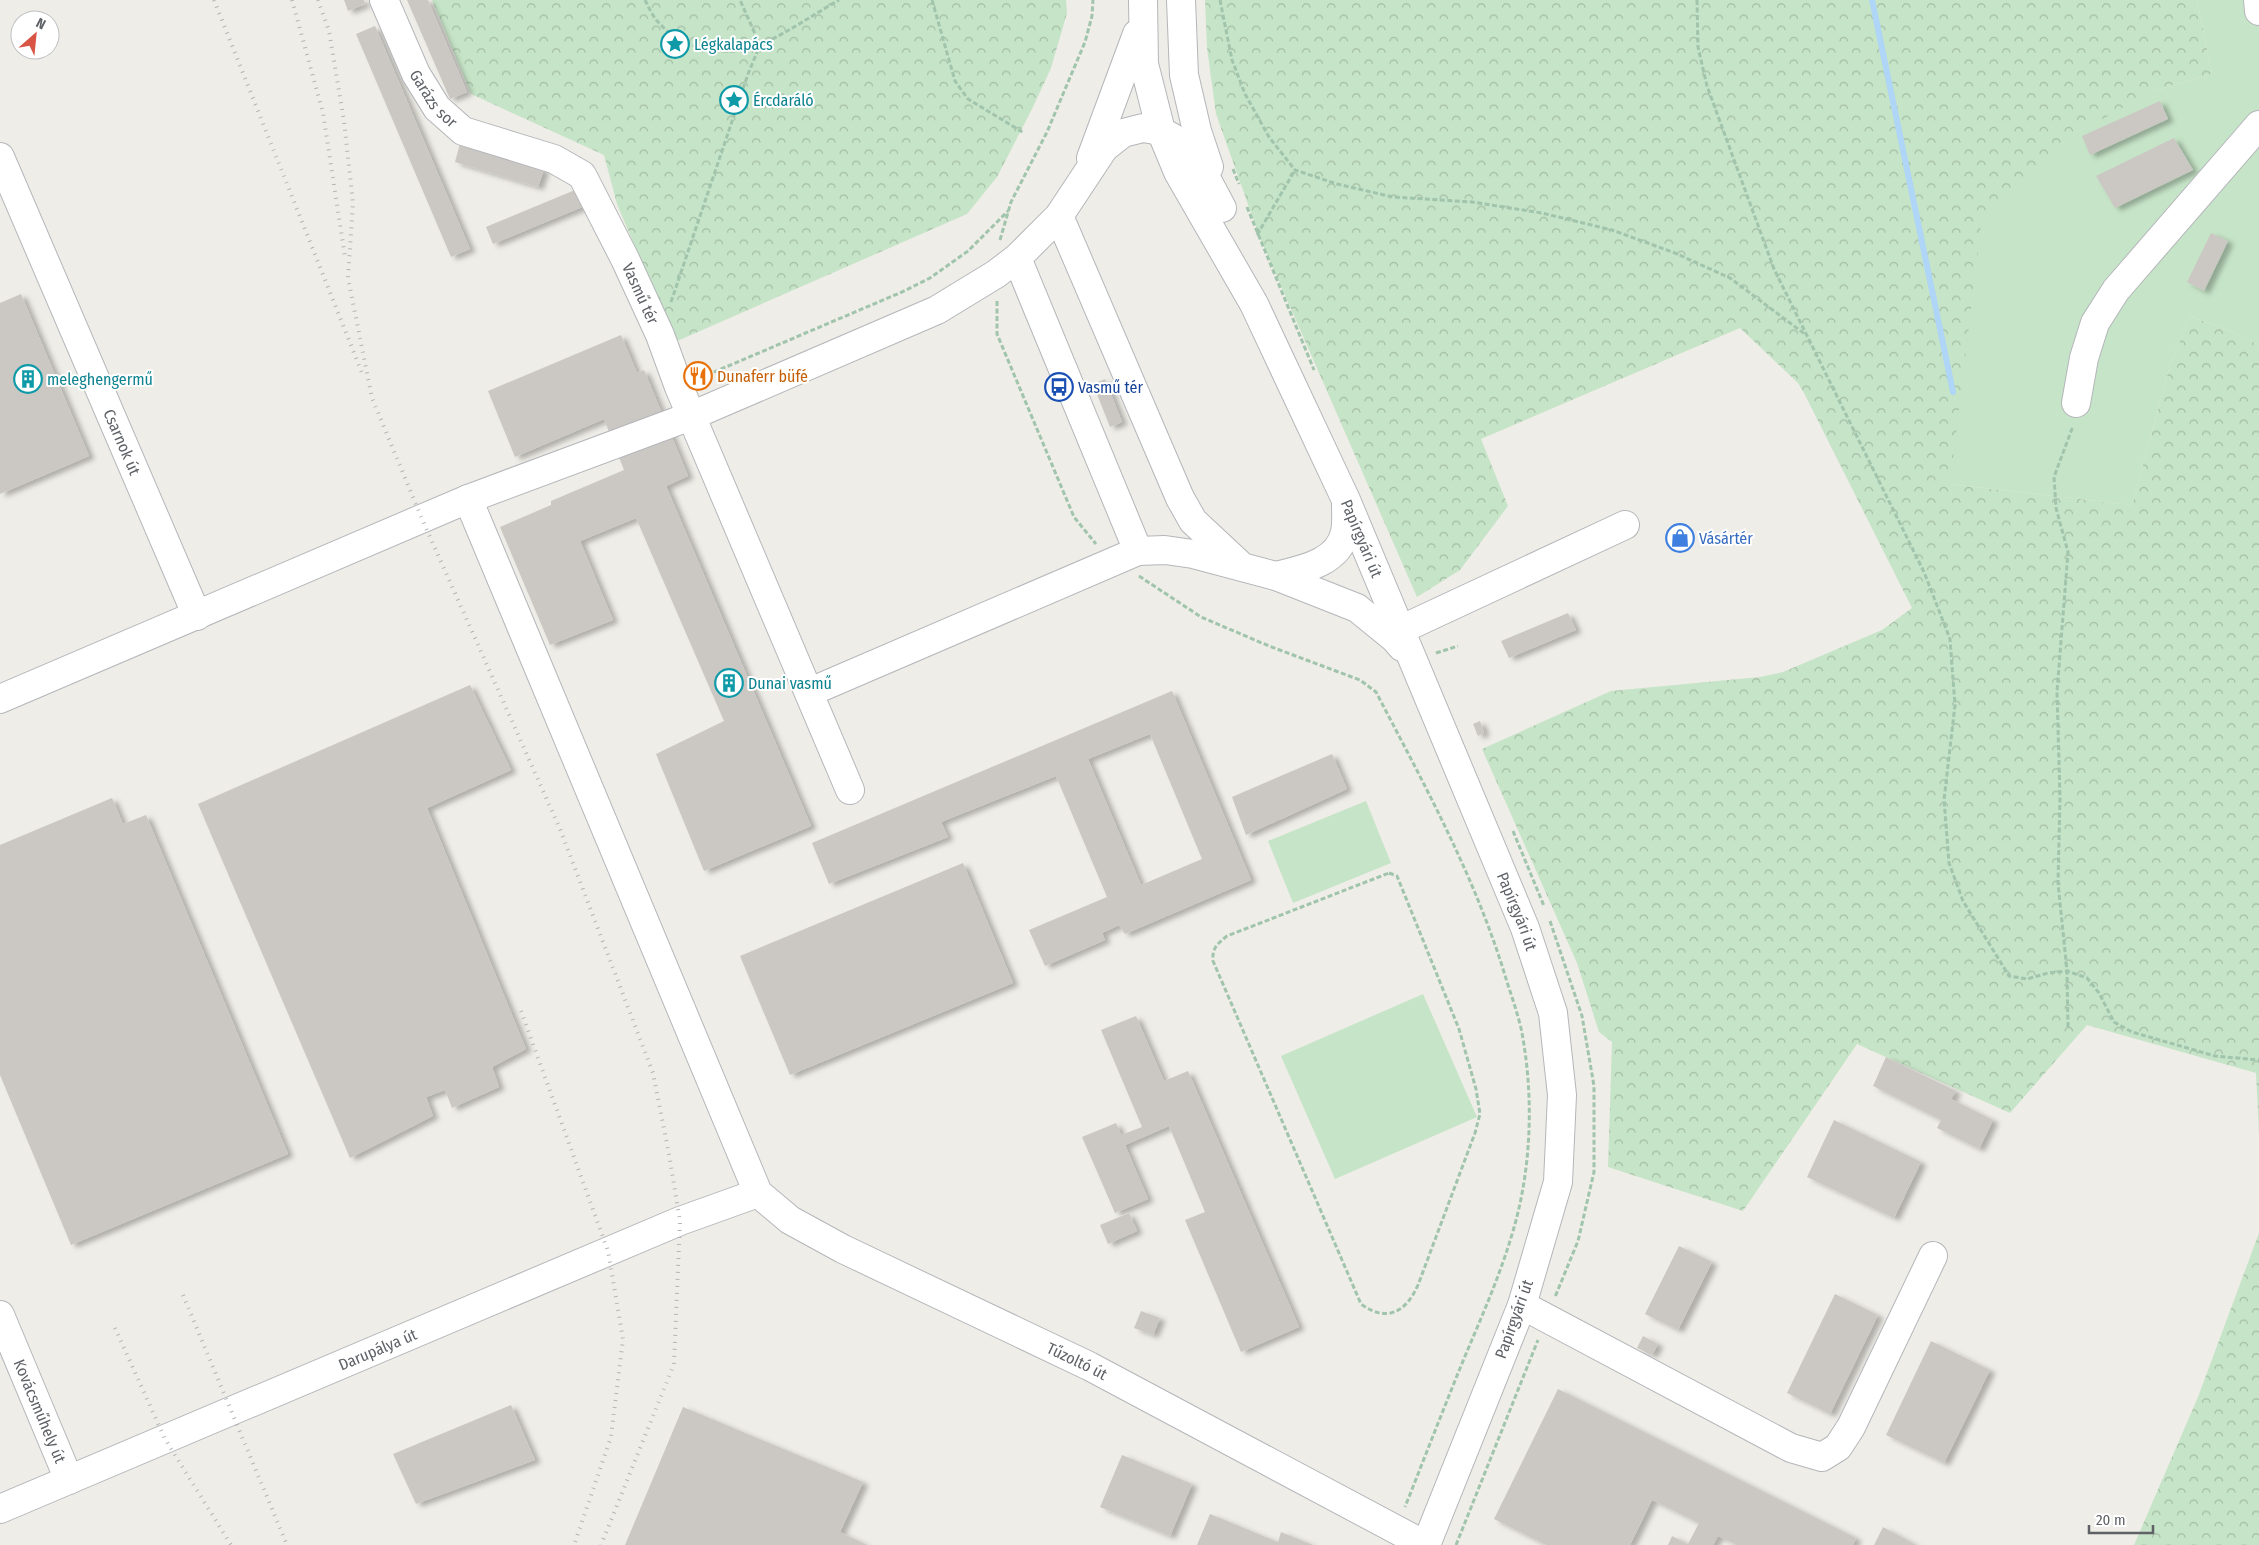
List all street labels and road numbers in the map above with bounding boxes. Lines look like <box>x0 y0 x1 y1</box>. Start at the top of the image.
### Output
street label: Garázs sor <box>406 66 462 131</box>
street label: Vasmű tér <box>619 260 663 327</box>
street label: Csarnok út <box>100 406 145 478</box>
street label: Papírgyári út <box>1337 497 1387 581</box>
street label: Papírgyári út <box>1493 869 1541 954</box>
street label: Papírgyári út <box>1491 1276 1537 1361</box>
street label: Darupálya út <box>336 1324 420 1374</box>
street label: Tűzoltó út <box>1044 1338 1111 1384</box>
street label: Kovácsműhely út <box>10 1356 71 1466</box>

